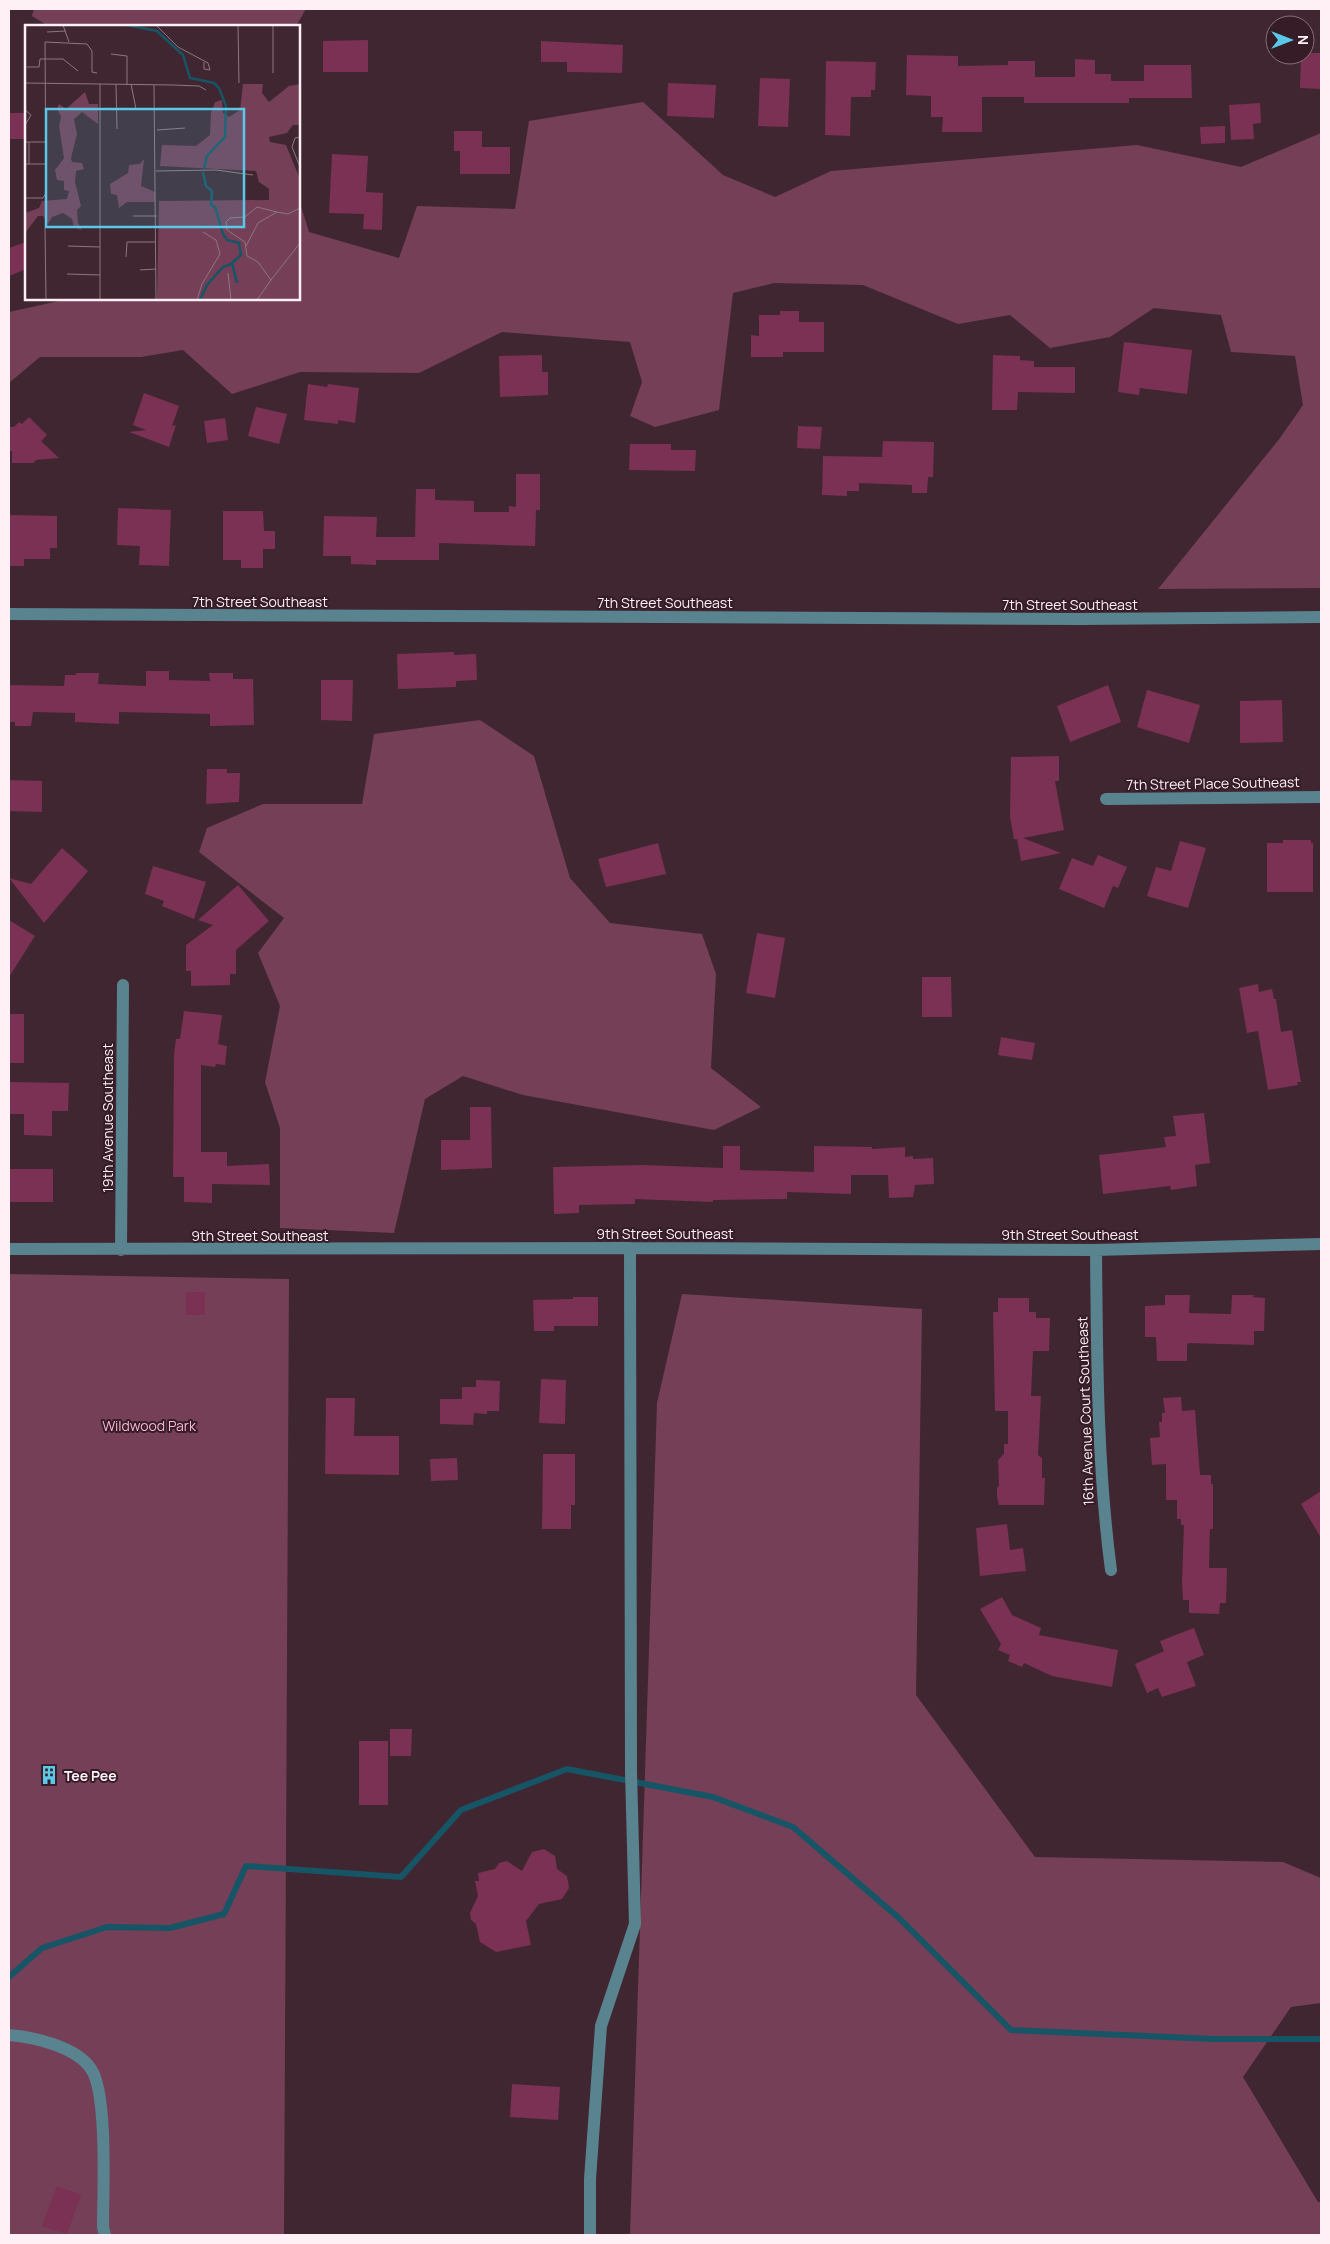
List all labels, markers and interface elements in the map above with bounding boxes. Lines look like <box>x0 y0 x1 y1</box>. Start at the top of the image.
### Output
north arrow <box>1265 15 1315 65</box>
inset map <box>25 25 300 300</box>
text: N <box>1294 35 1313 45</box>
street label: 7th Street Southeast <box>192 592 328 611</box>
street label: 7th Street Southeast <box>597 593 733 612</box>
street label: 7th Street Southeast <box>1002 595 1138 614</box>
street label: 7th Street Place Southeast <box>1126 772 1300 794</box>
street label: 19th Avenue Southeast <box>98 1043 117 1193</box>
street label: 9th Street Southeast <box>596 1224 734 1243</box>
street label: 9th Street Southeast <box>1001 1225 1139 1244</box>
street label: 9th Street Southeast <box>191 1226 329 1245</box>
street label: 16th Avenue Court Southeast <box>1072 1316 1098 1506</box>
park label: Wildwood Park <box>102 1416 197 1435</box>
building icon: Tee Pee <box>38 1764 60 1786</box>
place label: Tee Pee <box>64 1766 117 1785</box>

